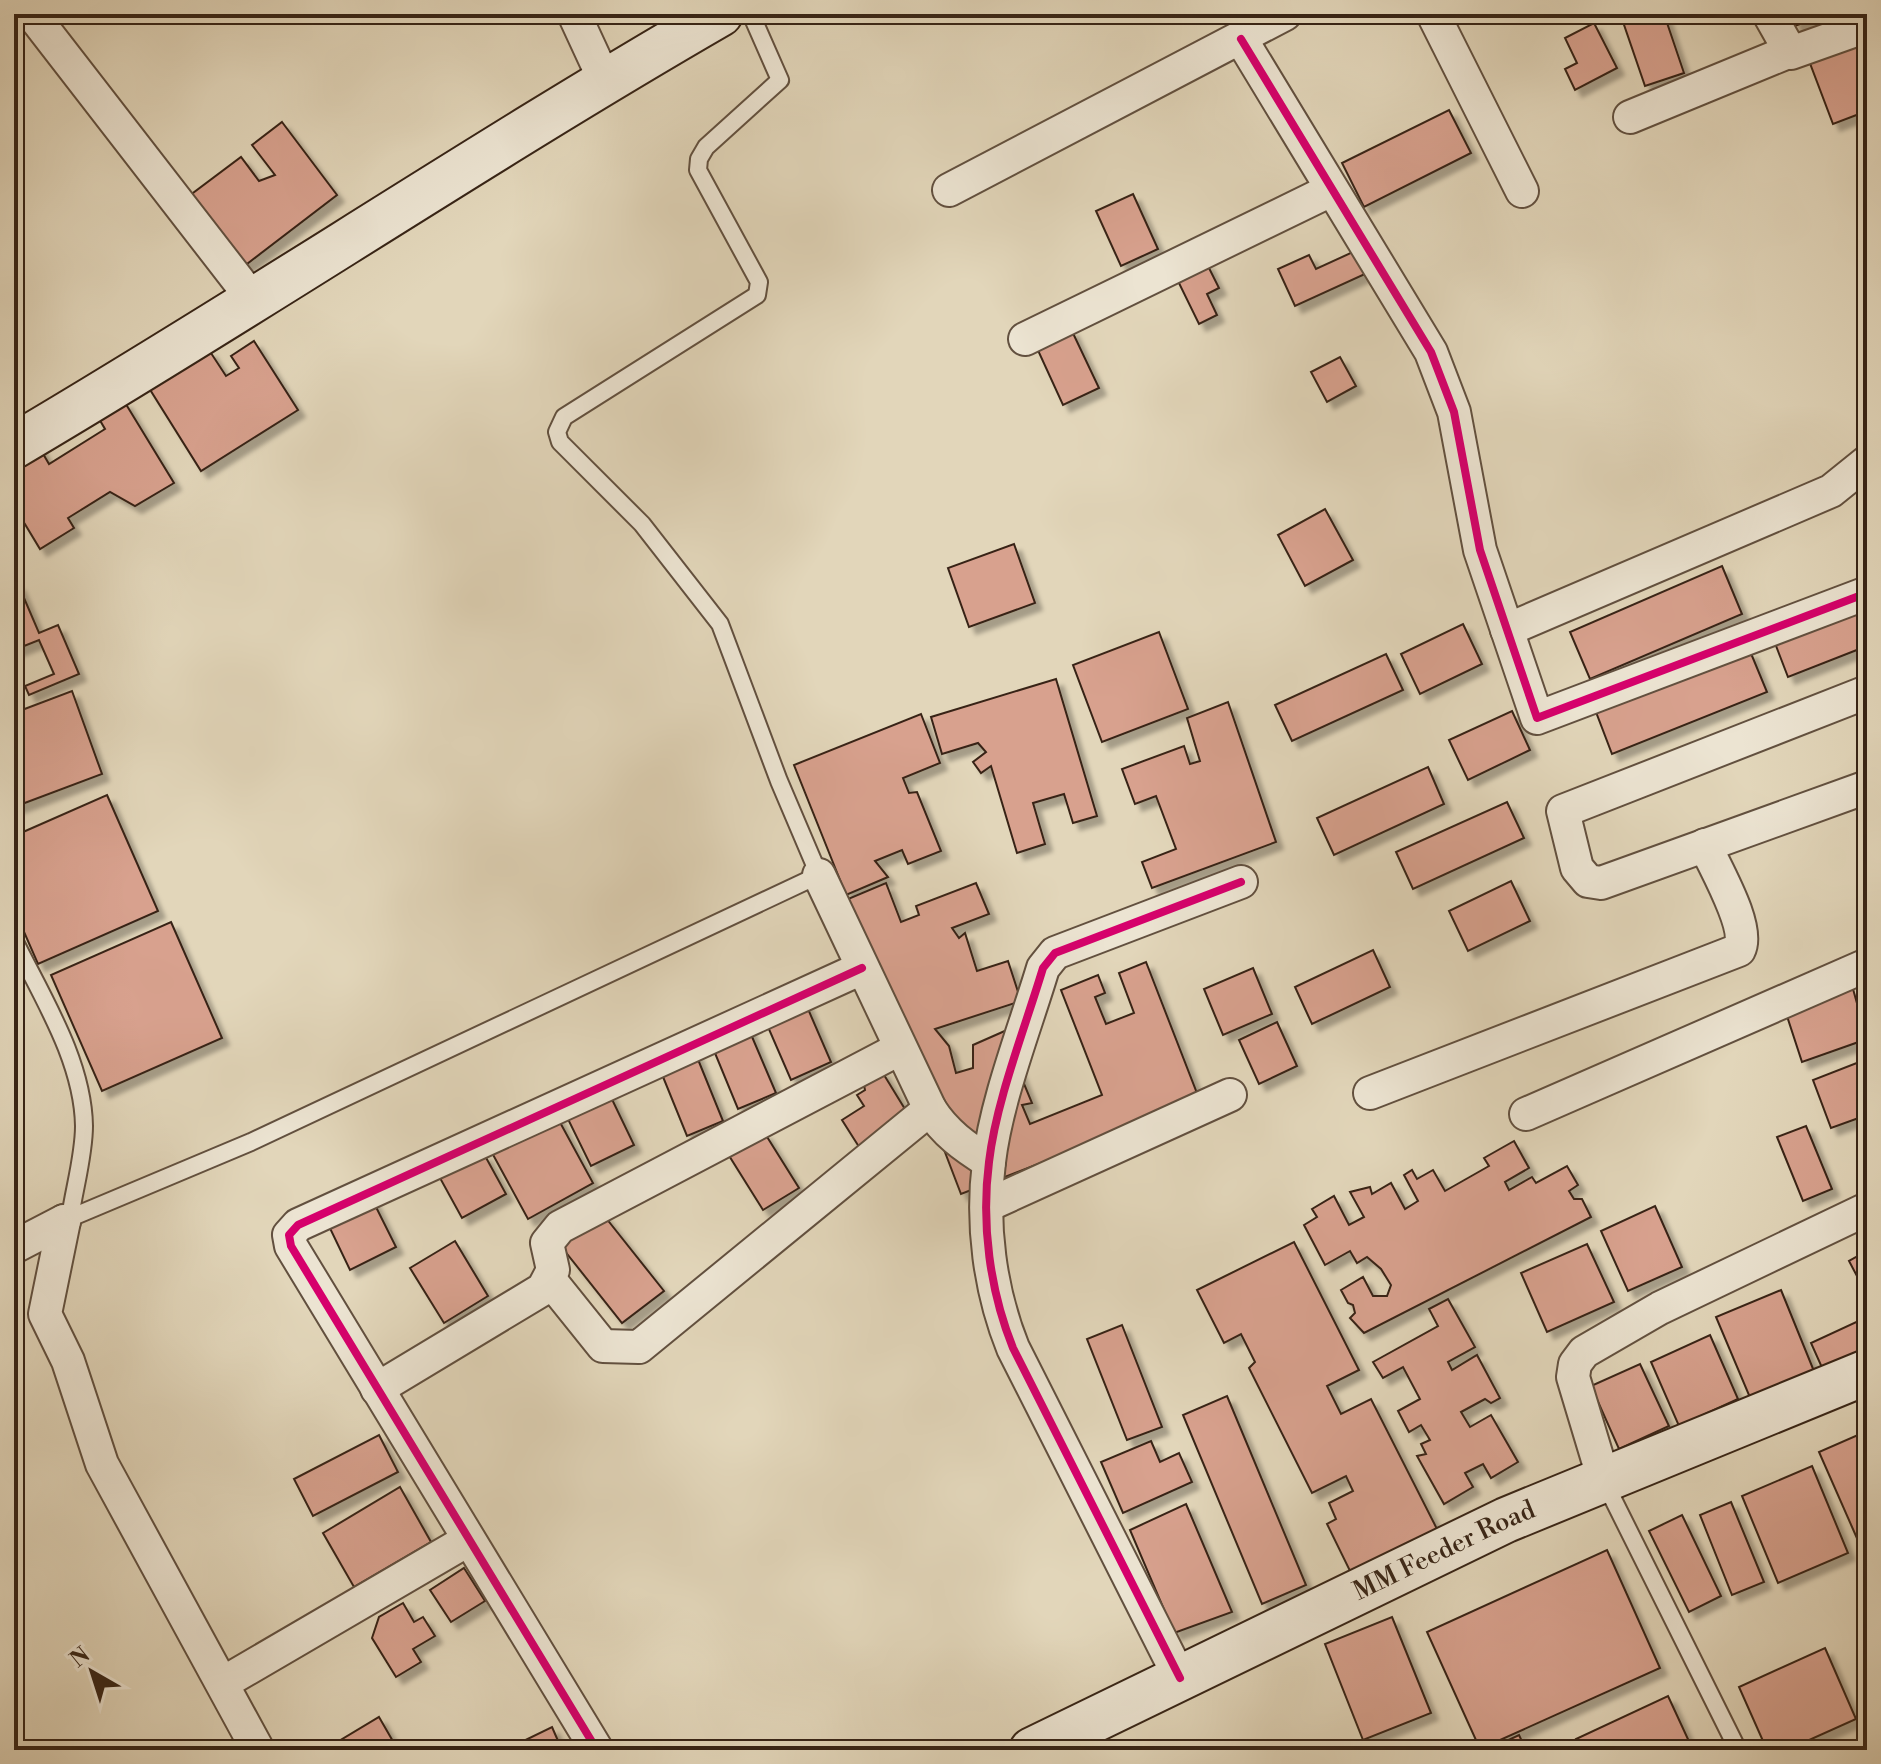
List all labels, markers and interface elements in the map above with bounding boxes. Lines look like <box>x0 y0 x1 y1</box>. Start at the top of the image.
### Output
street label: MM Feeder Road <box>1348 1494 1540 1608</box>
north arrow <box>52 1632 132 1712</box>
text: N <box>65 1641 96 1674</box>

